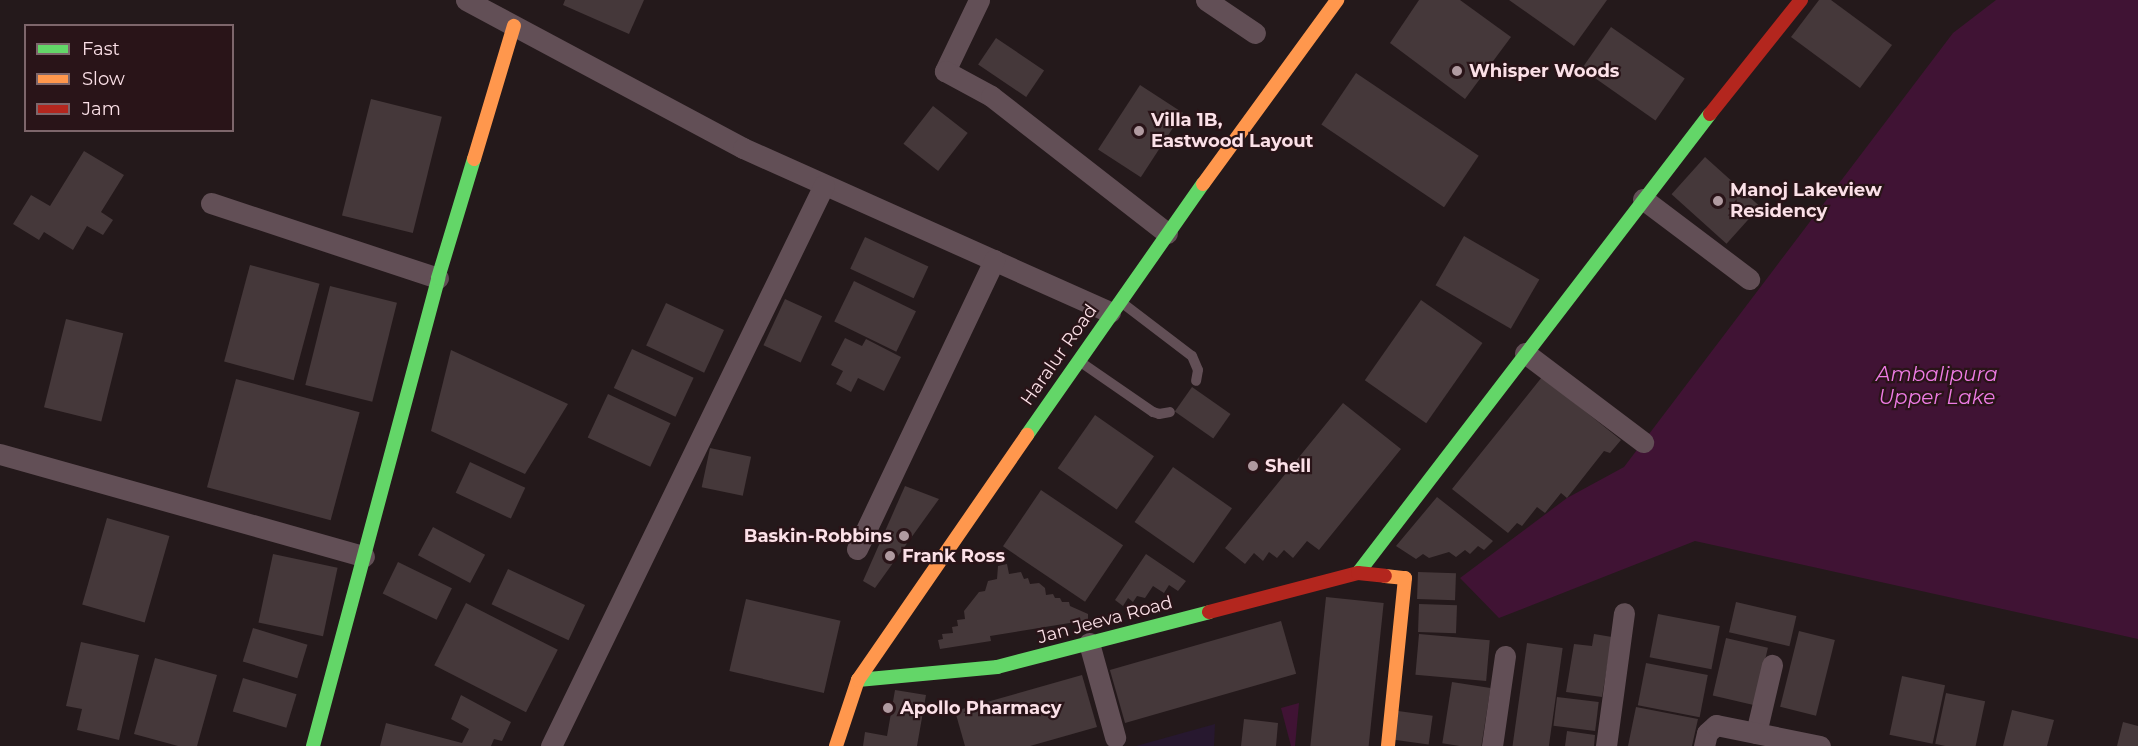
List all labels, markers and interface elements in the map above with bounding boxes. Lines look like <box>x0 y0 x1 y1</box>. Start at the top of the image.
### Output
legend <box>24 24 234 132</box>
text: Fast <box>82 38 120 60</box>
place label: Whisper Woods <box>1469 60 1619 82</box>
marker: Whisper Woods <box>1450 64 1464 78</box>
text: Slow <box>82 68 125 90</box>
text: Jam <box>82 98 121 120</box>
place label: Villa 1B, Eastwood Layout <box>1151 110 1313 152</box>
marker: Villa 1B, Eastwood Layout <box>1132 124 1146 138</box>
place label: Manoj Lakeview Residency <box>1730 180 1882 222</box>
marker: Manoj Lakeview Residency <box>1711 194 1725 208</box>
street label: Haralur Road <box>1016 300 1102 410</box>
water label: Ambalipura Upper Lake <box>1876 363 1998 410</box>
place label: Shell <box>1265 455 1311 477</box>
marker: Shell <box>1246 459 1260 473</box>
place label: Baskin-Robbins <box>744 525 892 547</box>
marker: Baskin-Robbins <box>897 529 911 543</box>
place label: Frank Ross <box>902 545 1005 567</box>
marker: Frank Ross <box>883 549 897 563</box>
street label: Jan Jeeva Road <box>1035 592 1175 648</box>
place label: Apollo Pharmacy <box>900 697 1062 719</box>
marker: Apollo Pharmacy <box>881 701 895 715</box>

